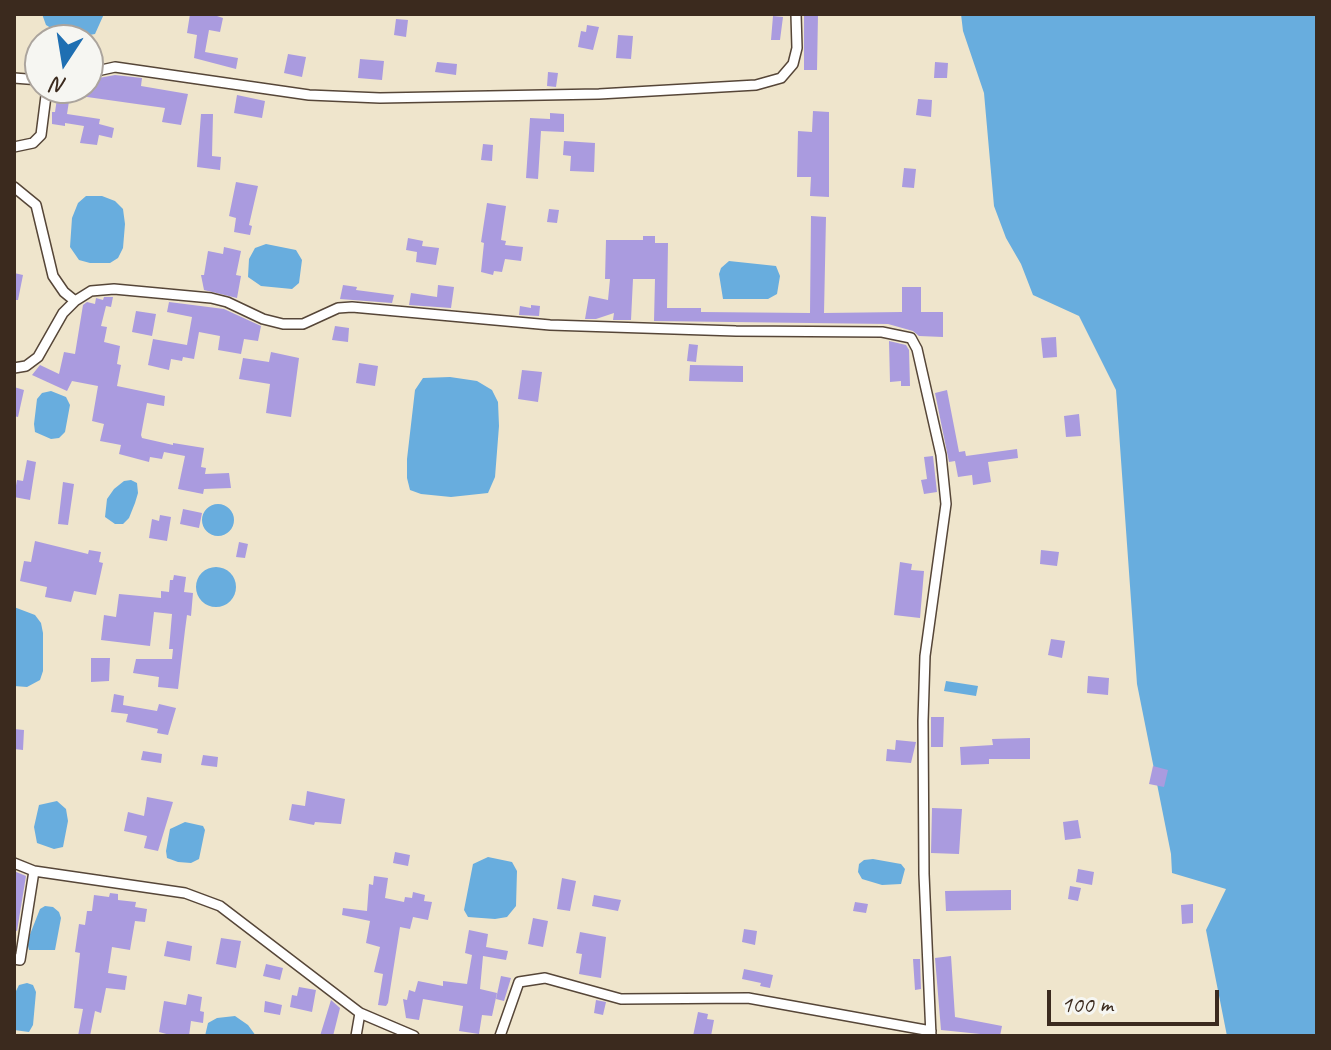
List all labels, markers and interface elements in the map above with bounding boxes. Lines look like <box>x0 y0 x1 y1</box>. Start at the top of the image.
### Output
north arrow <box>24 24 104 104</box>
text: N <box>50 70 69 101</box>
scale bar <box>1051 974 1223 1024</box>
text: 100 m <box>1061 989 1113 1019</box>

